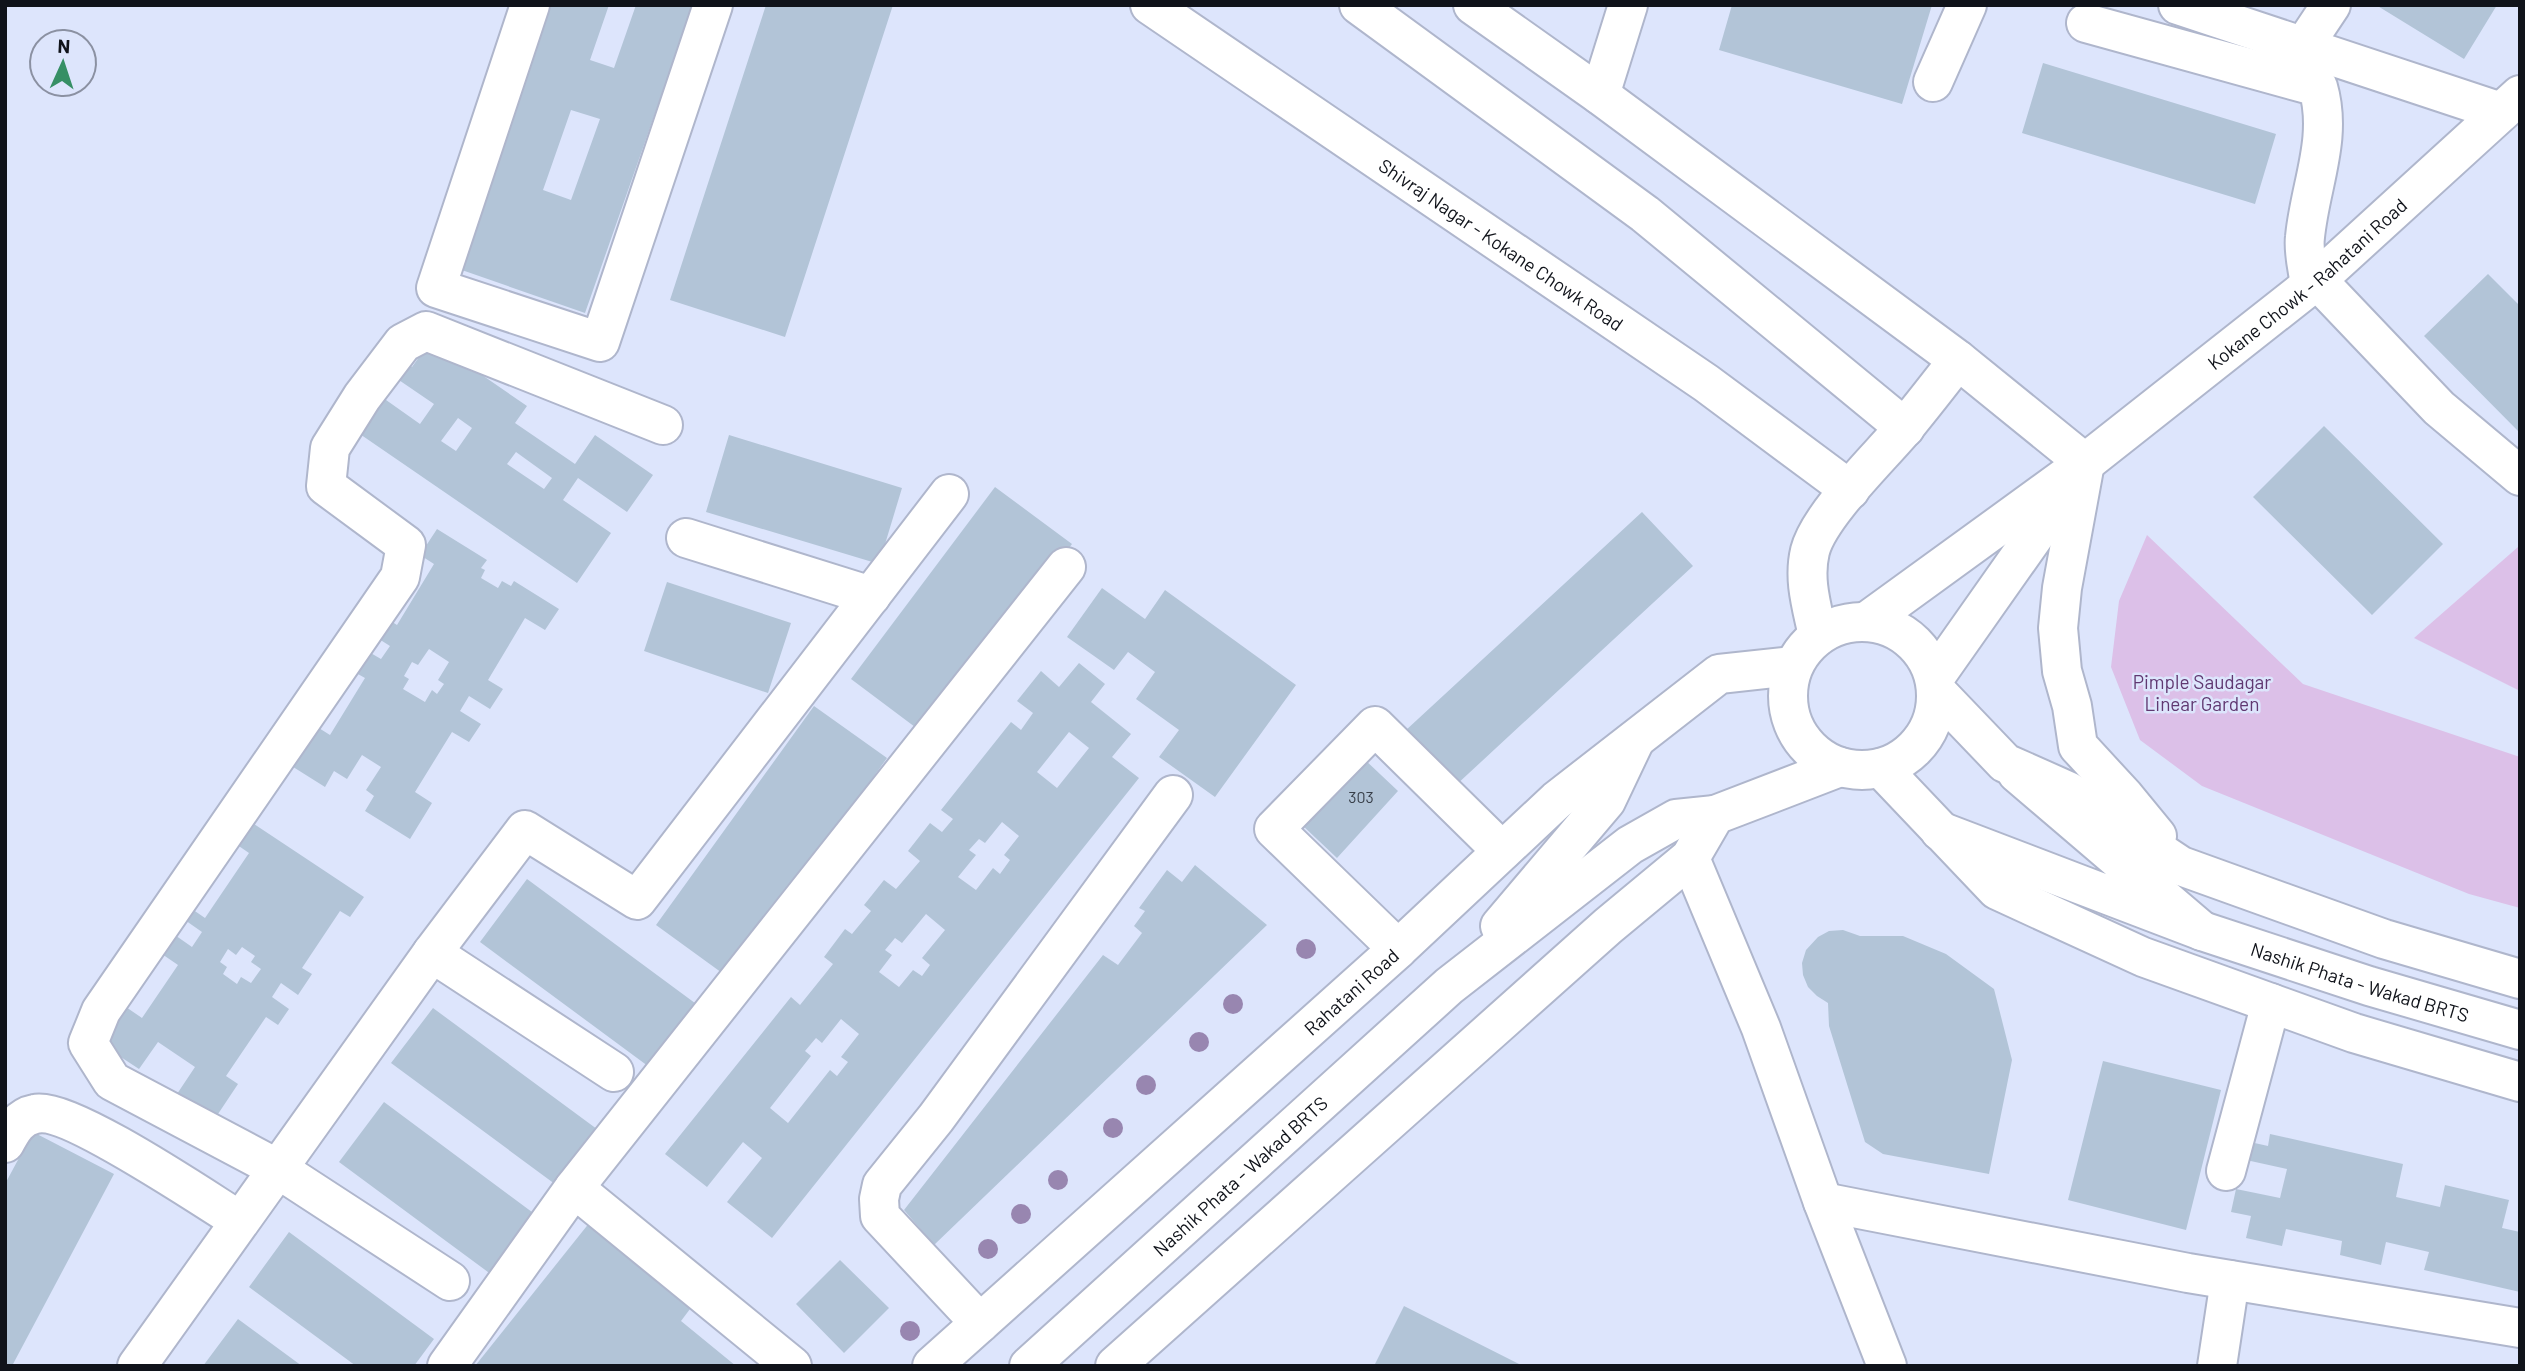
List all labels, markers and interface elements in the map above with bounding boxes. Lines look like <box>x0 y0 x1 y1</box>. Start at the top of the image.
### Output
north arrow <box>28 28 98 98</box>
text: N <box>57 34 71 57</box>
street label: Shivraj Nagar - Kokane Chowk Road <box>1375 153 1628 335</box>
street label: Kokane Chowk - Rahatani Road <box>2202 193 2411 374</box>
park label: Pimple Saudagar Linear Garden <box>2133 670 2271 715</box>
house number: 303 <box>1348 787 1374 806</box>
street label: Nashik Phata - Wakad BRTS <box>2248 936 2472 1026</box>
street label: Rahatani Road <box>1299 943 1403 1039</box>
street label: Nashik Phata - Wakad BRTS <box>1148 1091 1332 1260</box>

